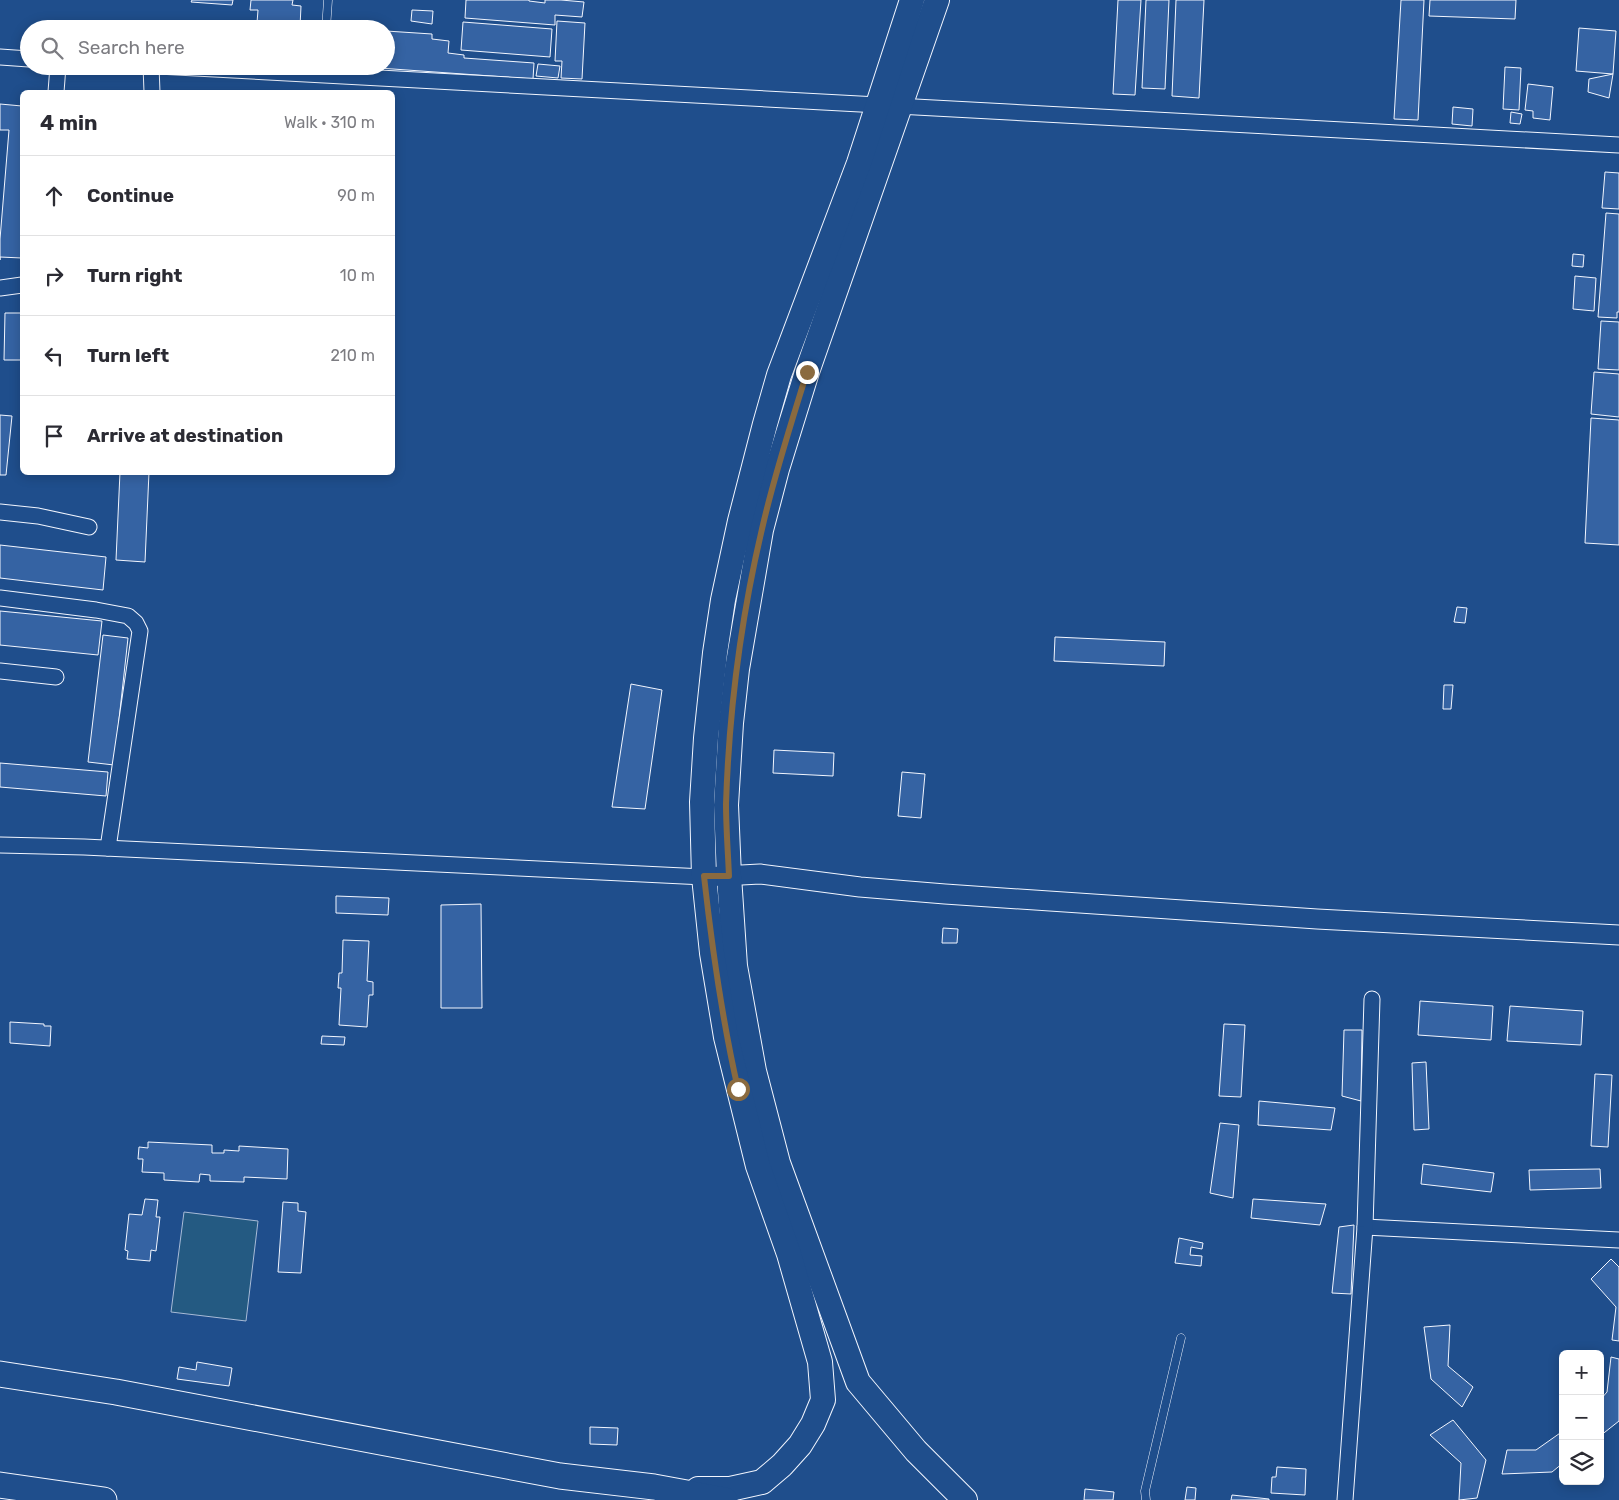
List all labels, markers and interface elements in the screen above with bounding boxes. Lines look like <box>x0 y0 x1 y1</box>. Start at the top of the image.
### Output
search box <box>20 20 395 75</box>
icon: search <box>38 34 66 62</box>
text: Search here <box>78 36 185 59</box>
text: 4 min <box>40 110 98 135</box>
text: Walk · 310 m <box>284 113 375 132</box>
icon: ahead <box>40 182 68 210</box>
text: Continue <box>87 184 174 207</box>
text: 90 m <box>337 186 375 205</box>
icon: right <box>40 262 68 290</box>
text: Turn right <box>87 264 182 287</box>
text: 10 m <box>340 266 375 285</box>
icon: left <box>40 342 68 370</box>
text: Turn left <box>87 344 169 367</box>
text: 210 m <box>330 346 375 365</box>
route end <box>796 361 819 384</box>
icon: arrive <box>40 422 68 450</box>
text: Arrive at destination <box>87 424 283 447</box>
route start <box>727 1078 750 1101</box>
map controls <box>1559 1350 1604 1485</box>
button: + <box>1559 1350 1604 1395</box>
button: − <box>1559 1395 1604 1440</box>
button: layers <box>1559 1440 1604 1485</box>

